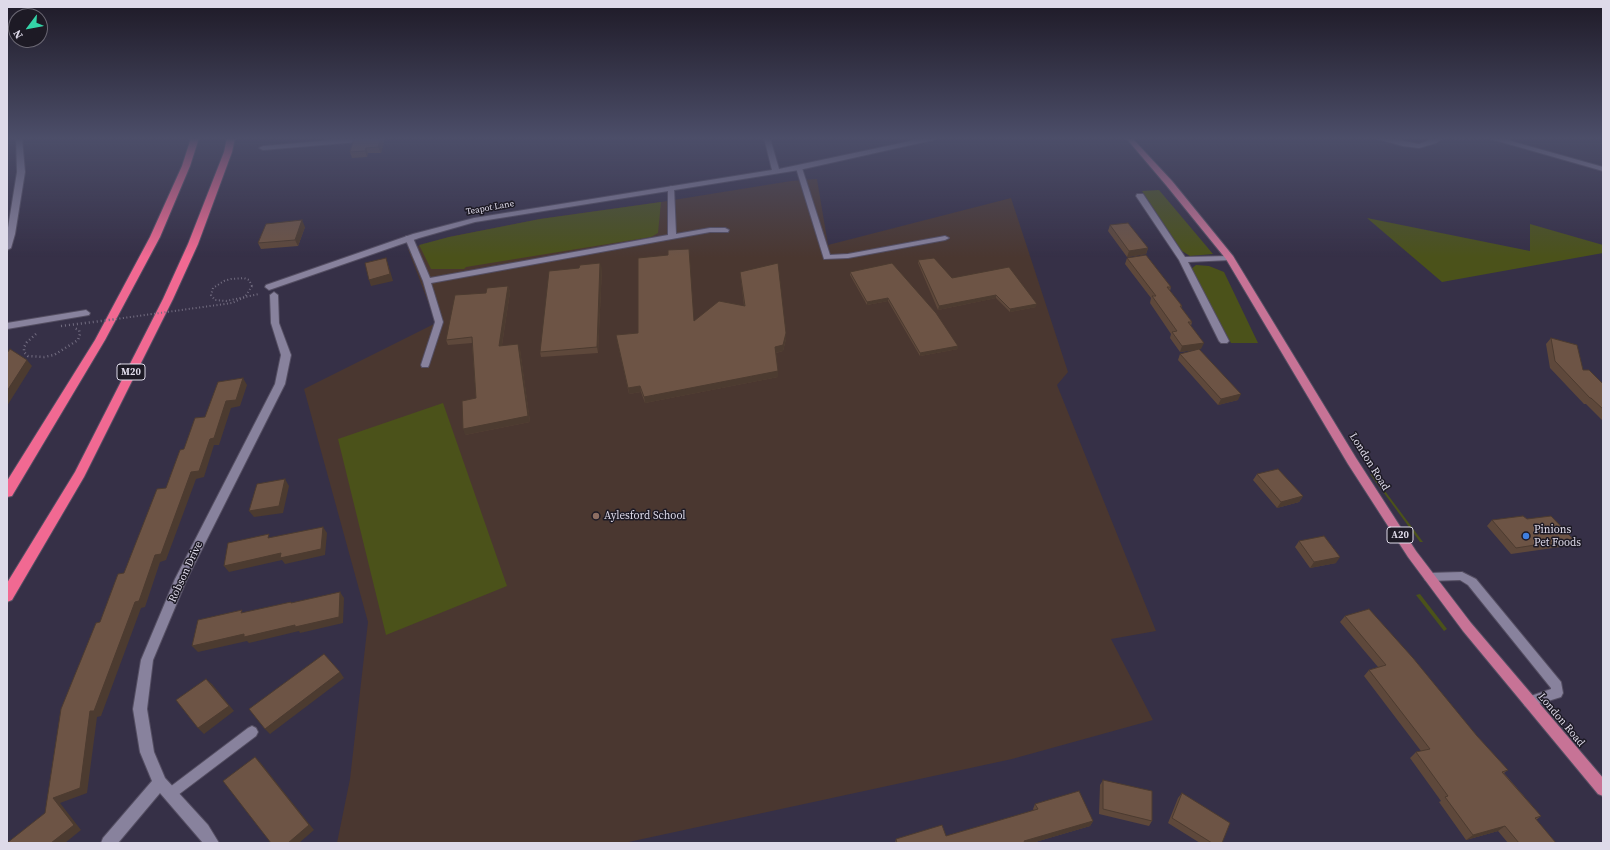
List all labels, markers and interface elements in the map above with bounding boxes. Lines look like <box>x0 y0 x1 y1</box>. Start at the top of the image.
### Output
north arrow <box>8 8 48 48</box>
text: N <box>10 27 27 41</box>
street label: Teapot Lane <box>465 198 515 218</box>
road number: M20 <box>117 364 145 380</box>
street label: London Road <box>1346 431 1392 493</box>
place label: Aylesford School <box>604 509 686 523</box>
marker: Aylesford School <box>591 511 601 521</box>
place label: Pinions Pet Foods <box>1534 523 1581 549</box>
road number: A20 <box>1387 527 1413 543</box>
marker: Pinions Pet Foods <box>1521 531 1531 541</box>
street label: Robson Drive <box>166 539 206 605</box>
street label: London Road <box>1535 691 1587 749</box>

